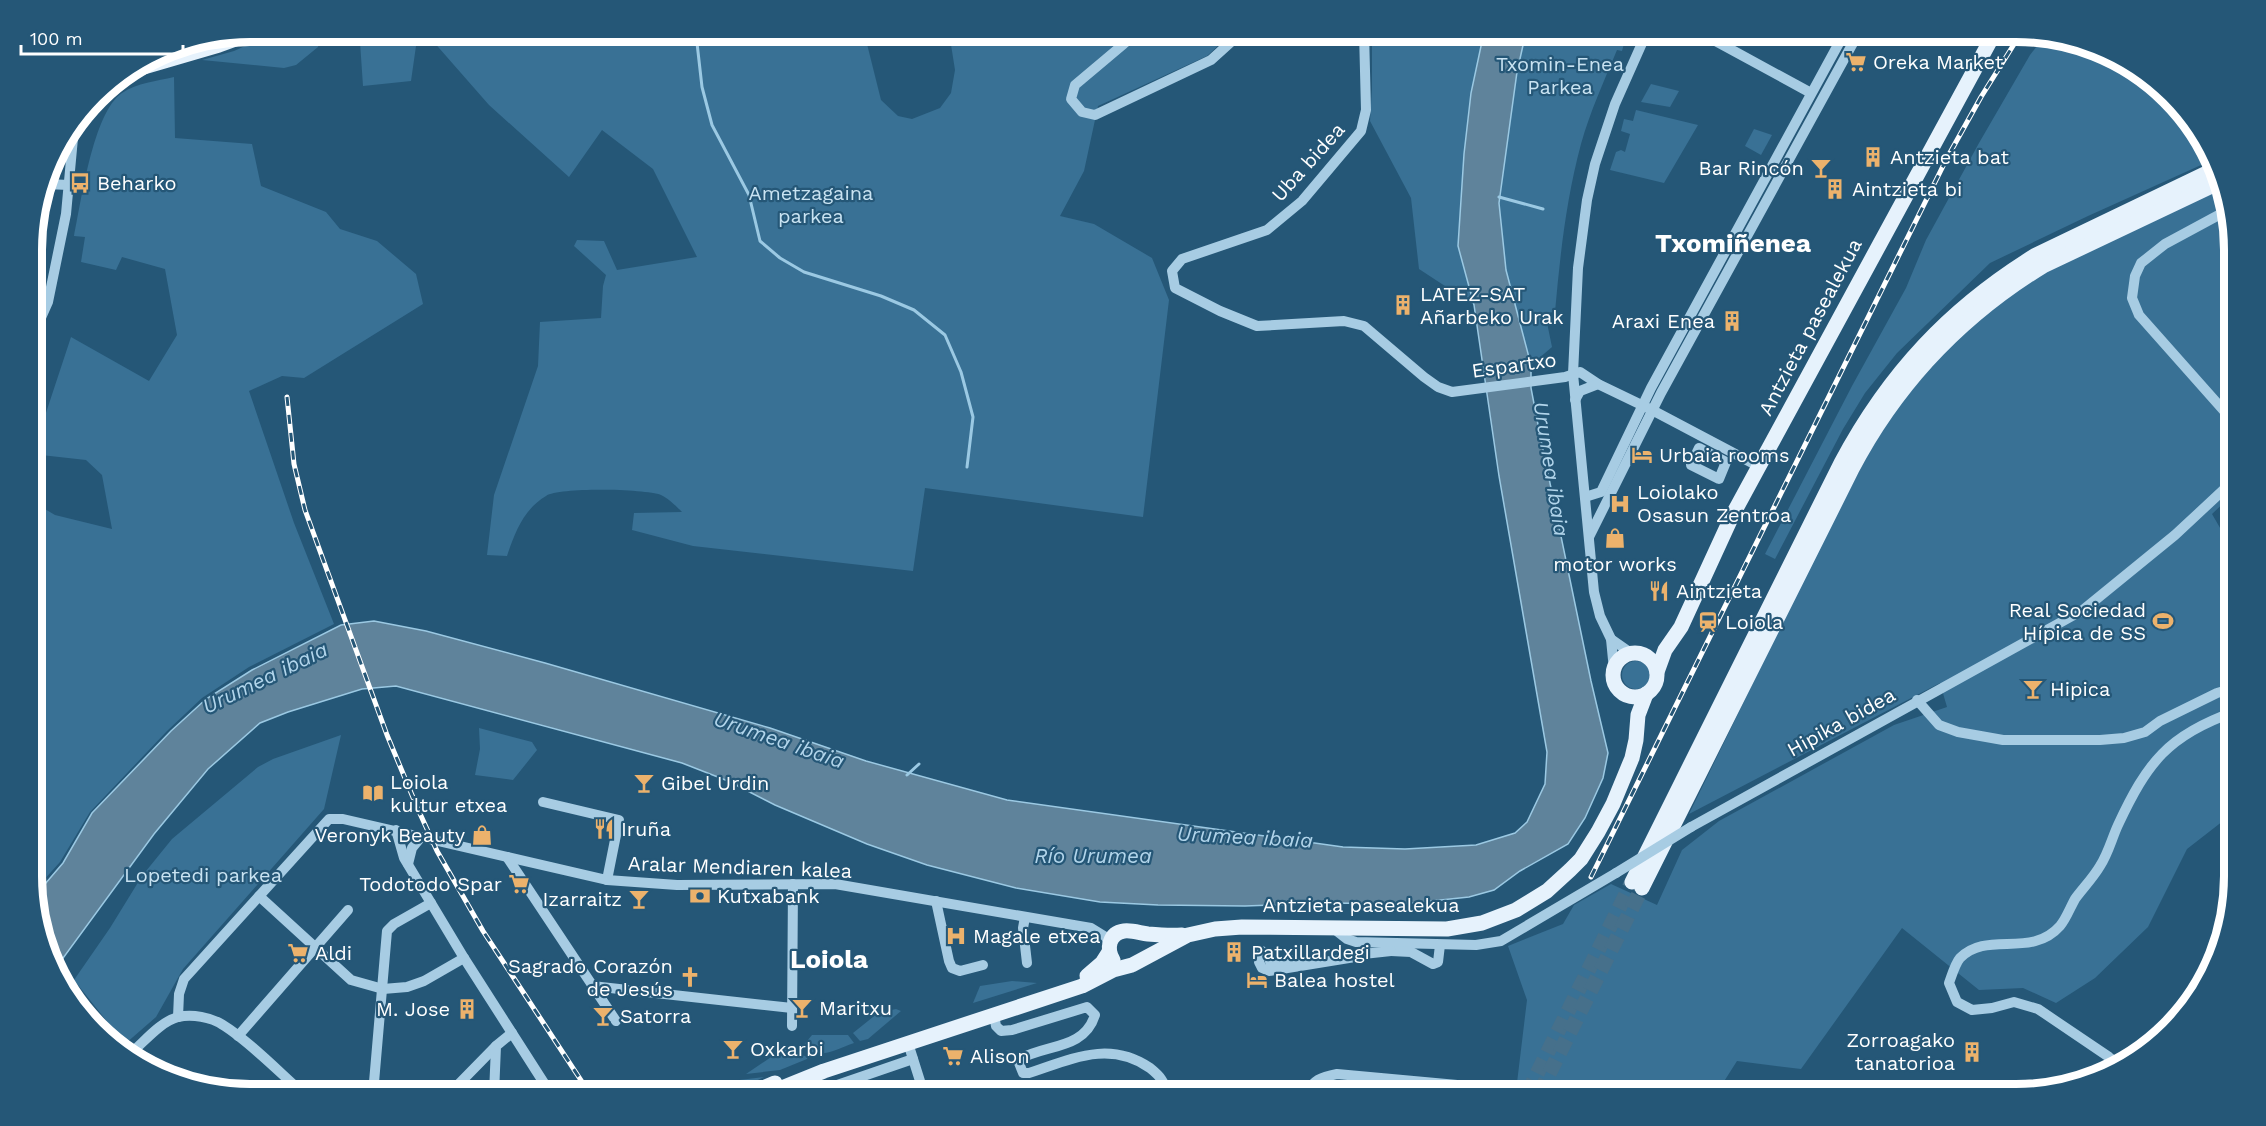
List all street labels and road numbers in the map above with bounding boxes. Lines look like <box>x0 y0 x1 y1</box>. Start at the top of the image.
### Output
street label: Uba bidea <box>1266 118 1350 206</box>
street label: Antzieta pasealekua <box>1753 234 1867 420</box>
street label: Espartxo <box>1470 347 1558 383</box>
street label: Hipika bidea <box>1783 682 1899 762</box>
street label: Aralar Mendiaren kalea <box>627 851 853 883</box>
street label: Antzieta pasealekua <box>1262 893 1460 917</box>

